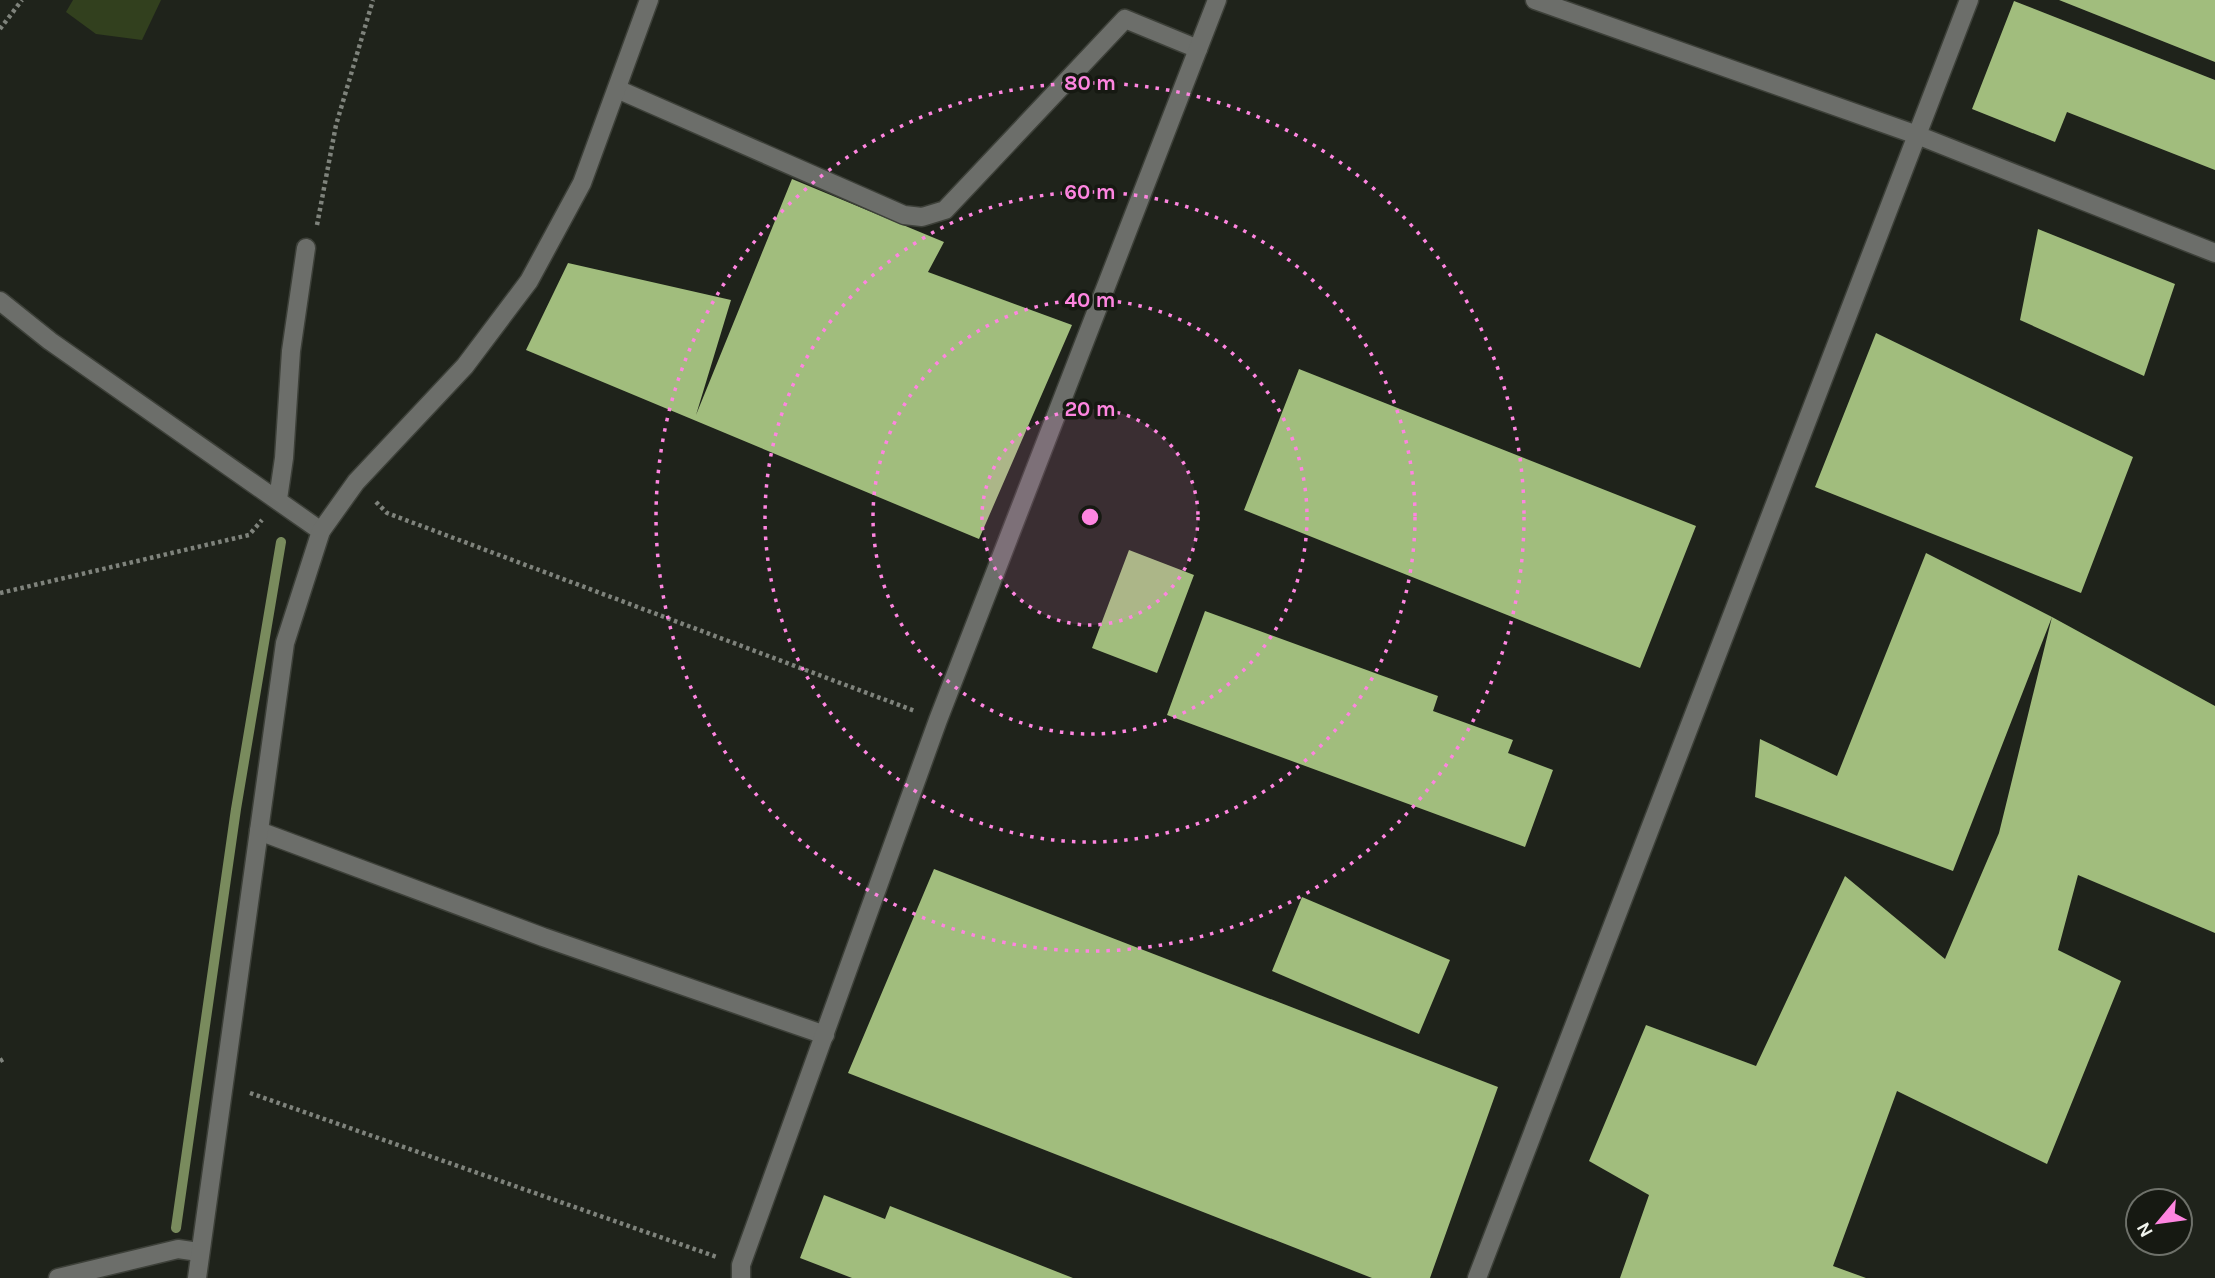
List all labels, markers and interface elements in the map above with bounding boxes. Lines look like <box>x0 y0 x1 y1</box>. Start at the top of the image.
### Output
text: 80 m <box>1064 71 1116 95</box>
text: 60 m <box>1064 180 1116 204</box>
text: 40 m <box>1064 288 1116 312</box>
text: 20 m <box>1064 397 1116 421</box>
centre of rings <box>1078 505 1102 529</box>
north arrow <box>2124 1187 2194 1257</box>
text: N <box>2132 1218 2158 1241</box>

